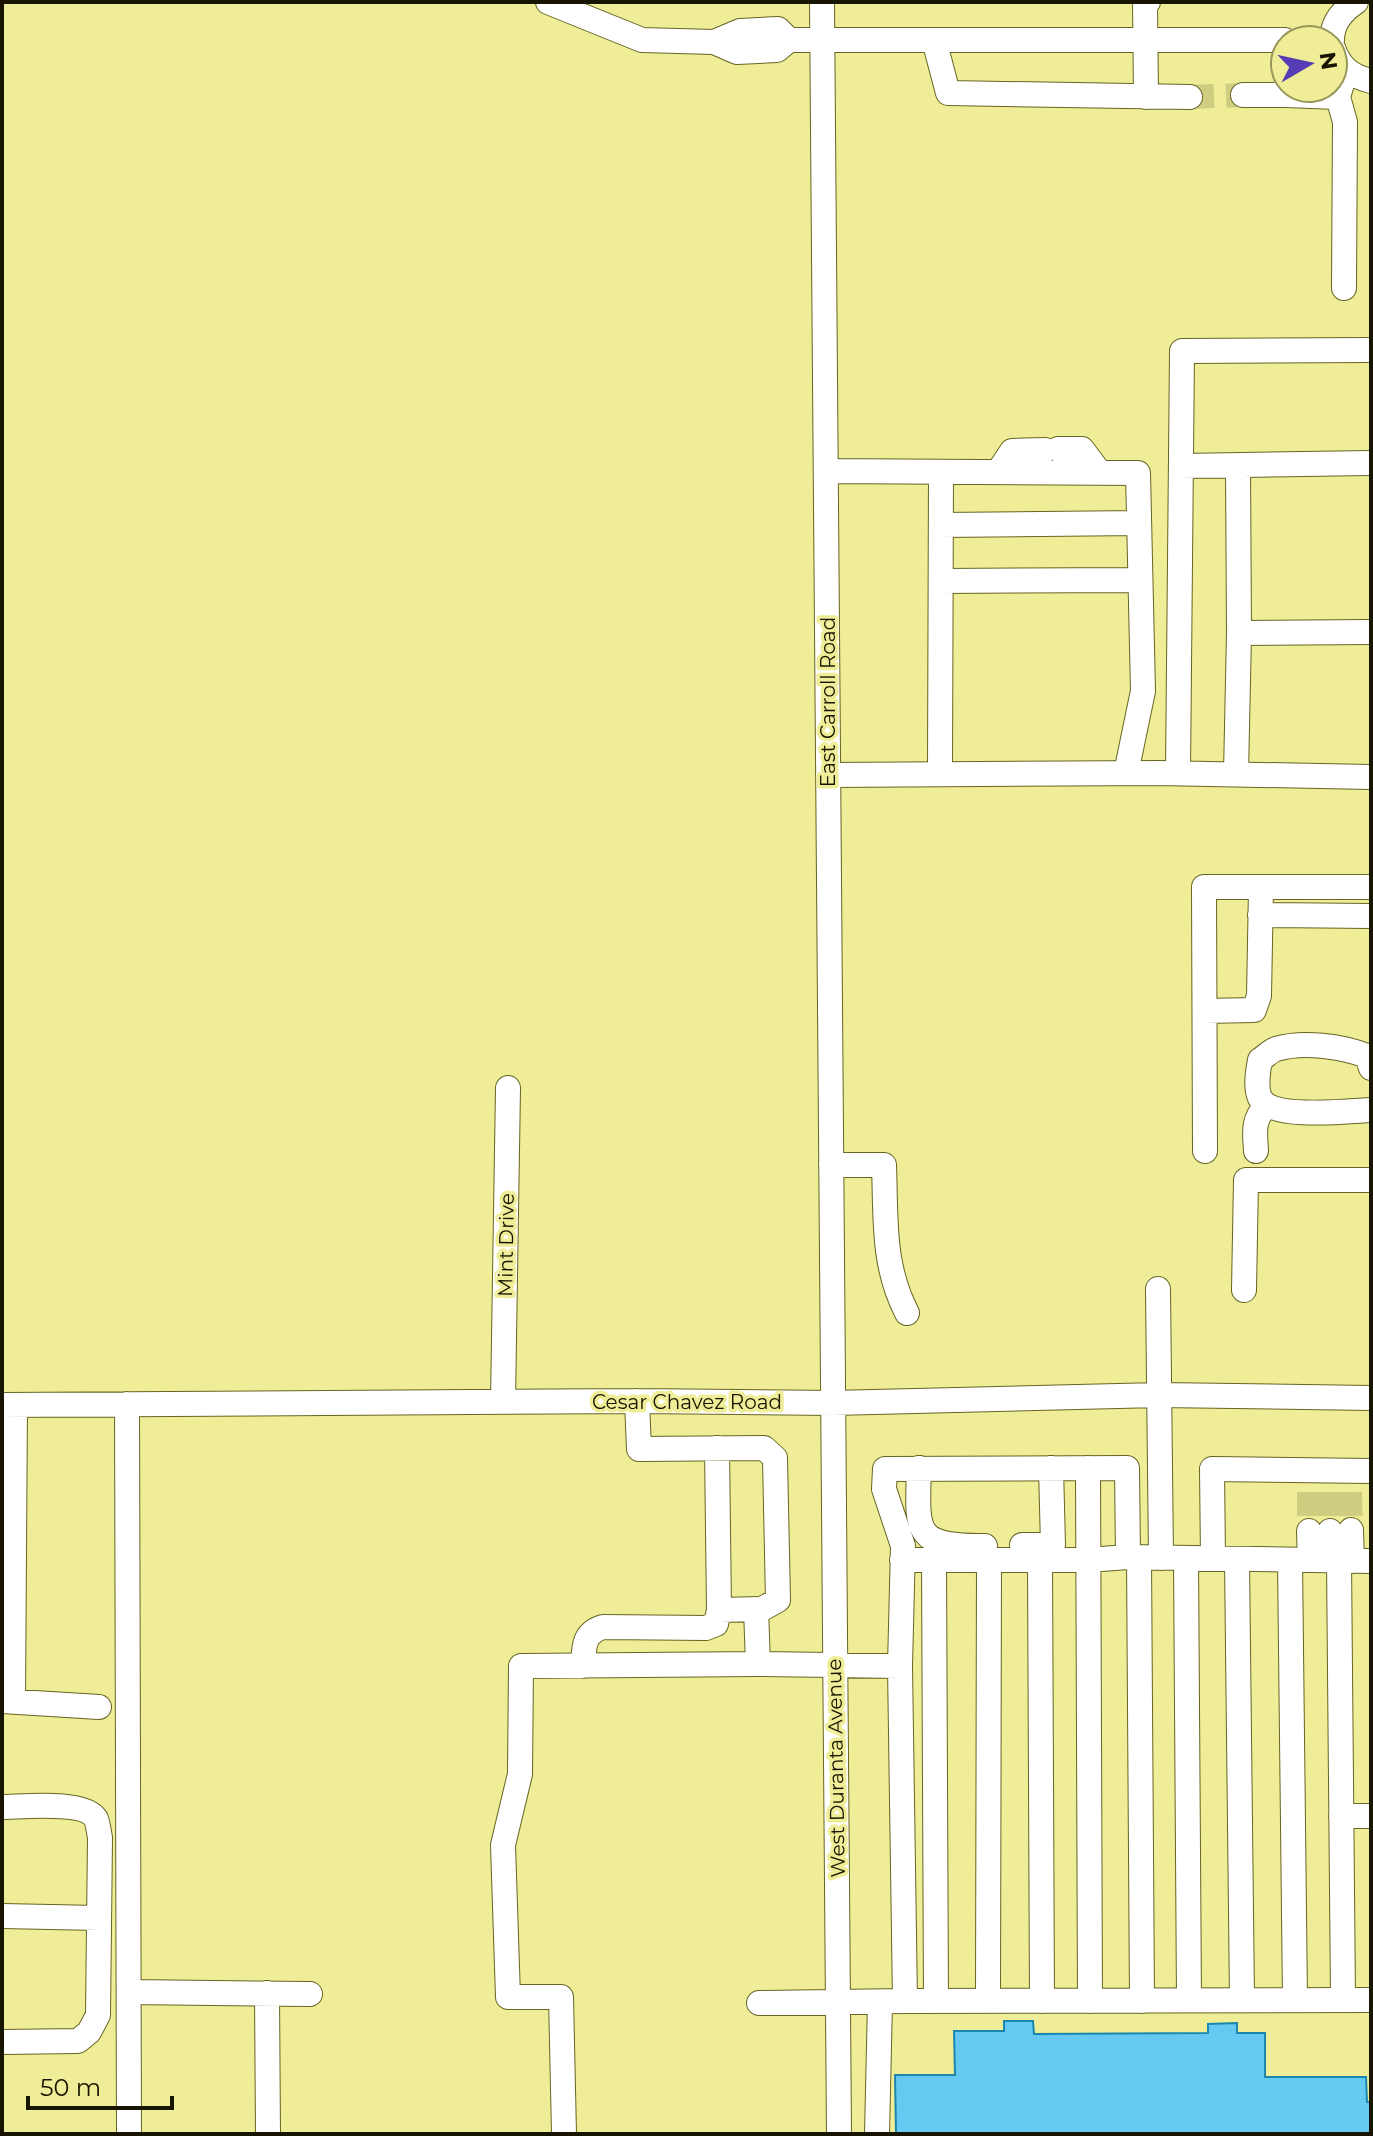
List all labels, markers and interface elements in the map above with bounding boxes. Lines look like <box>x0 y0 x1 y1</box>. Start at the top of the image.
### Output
north arrow <box>1269 24 1349 104</box>
text: N <box>1314 50 1343 72</box>
street label: East Carroll Road <box>816 617 840 787</box>
street label: Mint Drive <box>493 1193 519 1297</box>
street label: Cesar Chavez Road <box>592 1390 782 1414</box>
street label: West Duranta Avenue <box>822 1658 850 1878</box>
scale bar <box>28 2060 172 2110</box>
text: 50 m <box>40 2073 101 2102</box>

